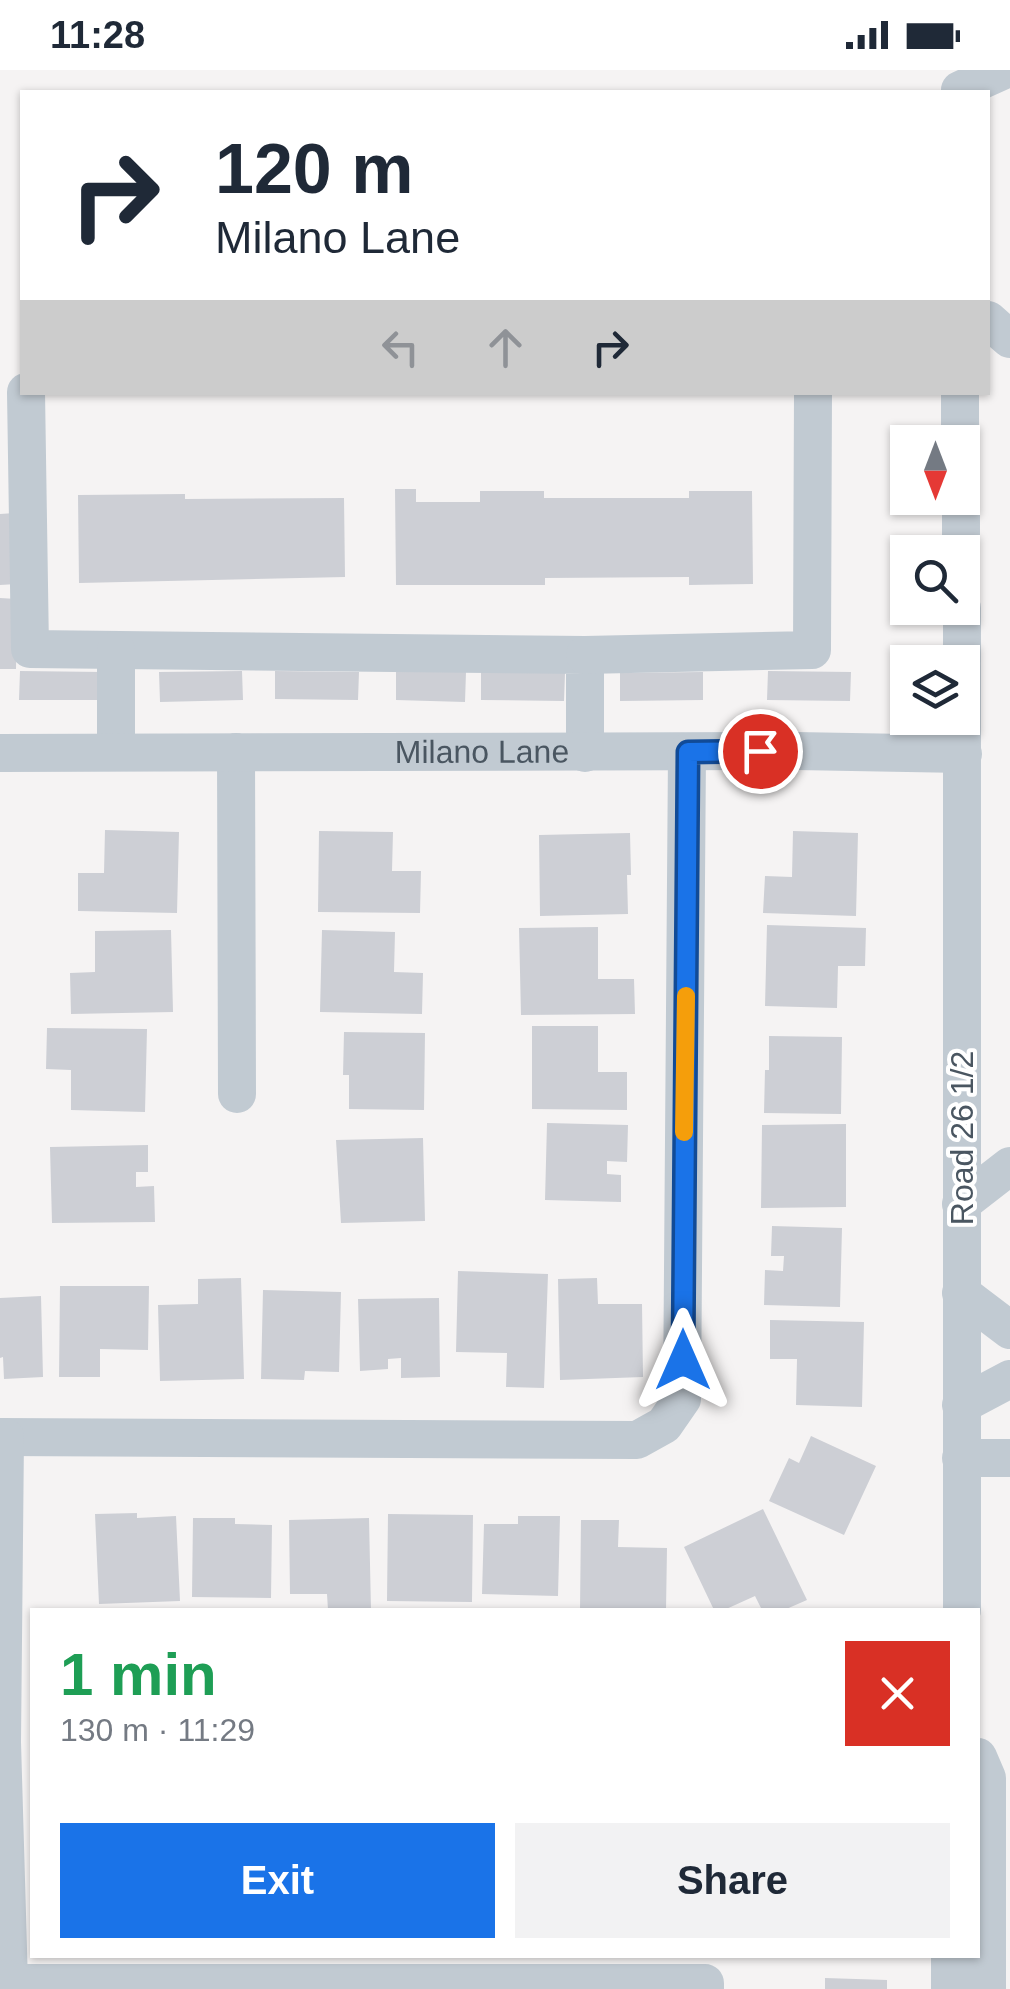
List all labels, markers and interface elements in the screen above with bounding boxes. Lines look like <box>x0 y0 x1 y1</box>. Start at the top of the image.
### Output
text: 11:28 <box>50 14 145 56</box>
icon: right <box>50 130 180 260</box>
text: 120 m <box>215 130 413 208</box>
text: Milano Lane <box>215 212 460 263</box>
icon: left <box>373 320 428 375</box>
icon: ahead <box>478 320 533 375</box>
icon: right <box>583 320 638 375</box>
north arrow <box>890 425 980 515</box>
map controls <box>890 425 980 735</box>
button: search <box>890 535 980 625</box>
button: layers <box>890 645 980 735</box>
pin <box>718 709 803 794</box>
icon: arrive <box>733 724 788 779</box>
street label: Milano Lane <box>395 734 569 770</box>
street label: Road 26 1/2 <box>944 1051 980 1225</box>
position arrow <box>631 1308 735 1412</box>
text: 1 min <box>60 1641 217 1708</box>
button: close <box>845 1641 950 1746</box>
text: 130 m · 11:29 <box>60 1712 255 1748</box>
button: Exit <box>60 1823 495 1938</box>
button: Share <box>515 1823 950 1938</box>

